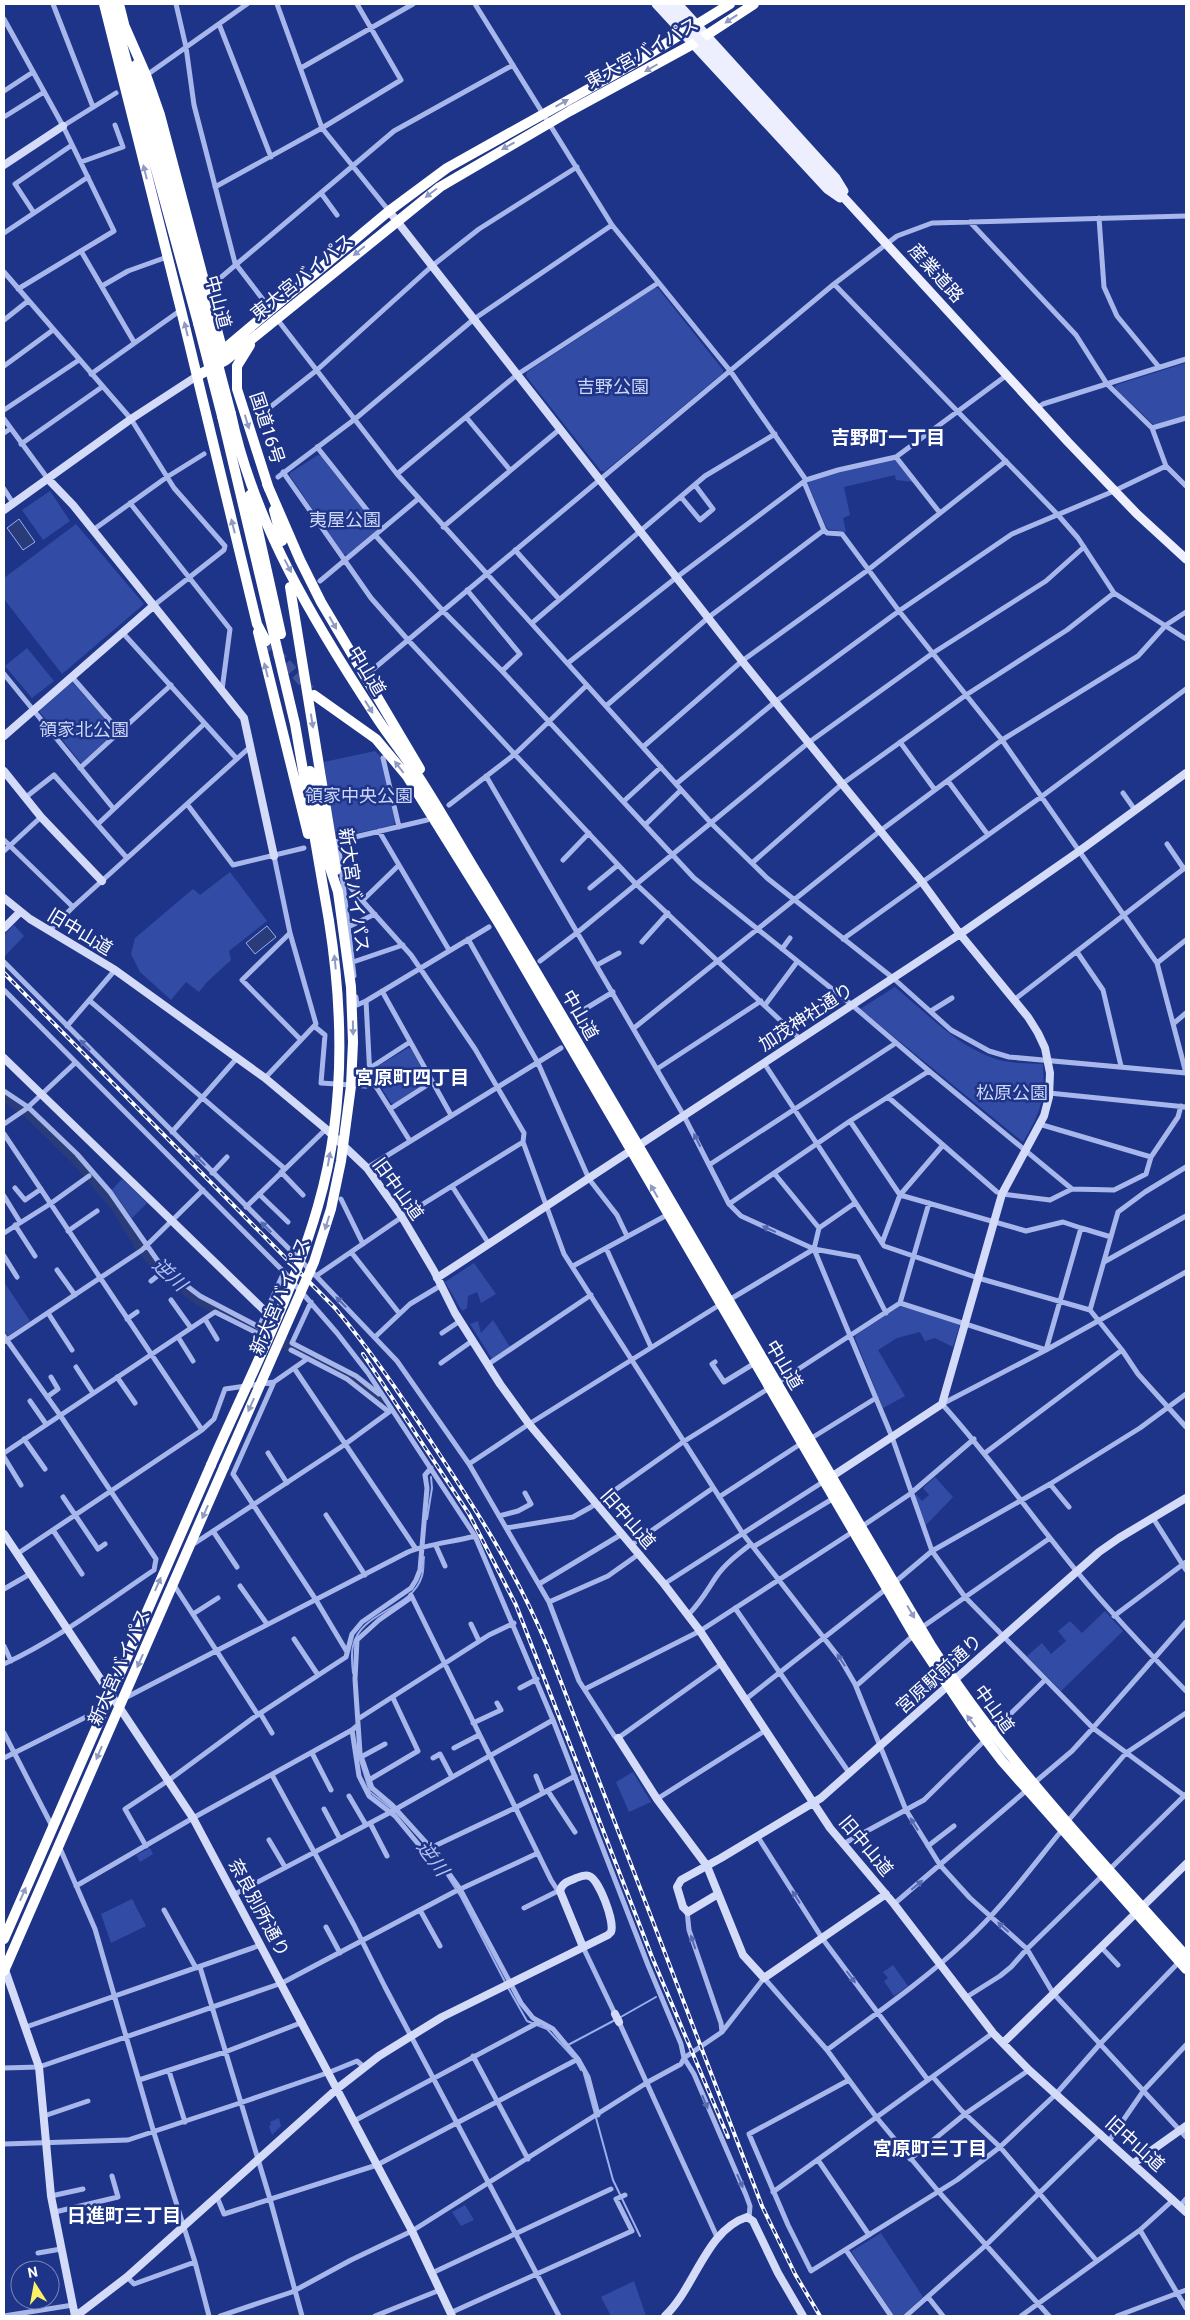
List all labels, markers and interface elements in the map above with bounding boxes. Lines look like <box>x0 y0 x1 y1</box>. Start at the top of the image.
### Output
street label: 東大宮バイパス <box>582 13 702 92</box>
one-way arrow <box>724 15 737 24</box>
one-way arrow <box>644 64 657 73</box>
one-way arrow <box>555 98 568 107</box>
one-way arrow <box>502 142 515 151</box>
one-way arrow <box>141 164 149 179</box>
one-way arrow <box>425 188 438 199</box>
street label: 東大宮バイパス <box>246 229 357 324</box>
street label: 産業道路 <box>904 239 968 306</box>
one-way arrow <box>353 246 366 257</box>
street label: 中山道 <box>201 273 236 331</box>
one-way arrow <box>182 322 190 337</box>
park label: 吉野公園 <box>577 376 649 397</box>
street label: 国道16号 <box>246 389 289 466</box>
one-way arrow <box>243 415 251 430</box>
district label: 吉野町一丁目 <box>831 426 945 449</box>
park label: 夷屋公園 <box>309 509 381 530</box>
one-way arrow <box>229 518 237 533</box>
one-way arrow <box>283 560 292 573</box>
one-way arrow <box>329 616 337 630</box>
street label: 中山道 <box>345 642 390 699</box>
one-way arrow <box>262 662 270 677</box>
one-way arrow <box>365 700 374 713</box>
one-way arrow <box>309 714 317 730</box>
park label: 領家北公園 <box>39 719 129 740</box>
one-way arrow <box>394 760 405 773</box>
park label: 領家中央公園 <box>305 785 413 806</box>
street label: 新大宮バイパス <box>335 826 374 954</box>
street label: 旧中山道 <box>44 904 117 959</box>
one-way arrow <box>331 954 339 970</box>
street label: 加茂神社通り <box>755 978 857 1055</box>
street label: 中山道 <box>558 986 603 1043</box>
one-way arrow <box>349 1020 357 1036</box>
one-way arrow <box>79 1039 91 1051</box>
district label: 宮原町四丁目 <box>355 1066 469 1089</box>
park label: 松原公園 <box>976 1082 1048 1103</box>
one-way arrow <box>693 1133 701 1147</box>
one-way arrow <box>325 1150 333 1166</box>
street label: 旧中山道 <box>369 1153 428 1224</box>
one-way arrow <box>194 1154 206 1166</box>
one-way arrow <box>649 1185 658 1198</box>
one-way arrow <box>323 1215 331 1230</box>
one-way arrow <box>260 1221 272 1233</box>
one-way arrow <box>762 1224 776 1232</box>
street label: 新大宮バイパス <box>245 1234 314 1358</box>
water label: 逆川 <box>148 1253 193 1297</box>
one-way arrow <box>335 1296 347 1308</box>
street label: 中山道 <box>762 1336 807 1393</box>
one-way arrow <box>247 1398 255 1412</box>
street label: 旧中山道 <box>597 1485 660 1553</box>
one-way arrow <box>200 1505 208 1519</box>
one-way arrow <box>154 1577 162 1591</box>
street label: 新大宮バイパス <box>83 1605 154 1728</box>
one-way arrow <box>907 1605 916 1618</box>
street label: 宮原駅前通り <box>892 1630 986 1718</box>
one-way arrow <box>836 1653 846 1667</box>
one-way arrow <box>135 1654 143 1668</box>
street label: 中山道 <box>970 1681 1019 1737</box>
one-way arrow <box>966 1714 976 1727</box>
one-way arrow <box>95 1746 103 1760</box>
street label: 旧中山道 <box>835 1811 898 1880</box>
one-way arrow <box>910 1817 919 1830</box>
water label: 逆川 <box>412 1836 454 1882</box>
street label: 奈良別所通り <box>225 1855 294 1960</box>
one-way arrow <box>910 1879 923 1890</box>
one-way arrow <box>20 1887 28 1901</box>
one-way arrow <box>791 1890 801 1903</box>
one-way arrow <box>997 1922 1009 1933</box>
one-way arrow <box>689 1935 696 1950</box>
one-way arrow <box>846 1970 856 1984</box>
one-way arrow <box>702 2095 710 2109</box>
street label: 旧中山道 <box>1102 2112 1169 2176</box>
district label: 宮原町三丁目 <box>873 2137 987 2160</box>
one-way arrow <box>736 2174 744 2188</box>
district label: 日進町三丁目 <box>67 2204 181 2227</box>
north arrow <box>10 2260 60 2310</box>
text: N <box>26 2263 39 2281</box>

